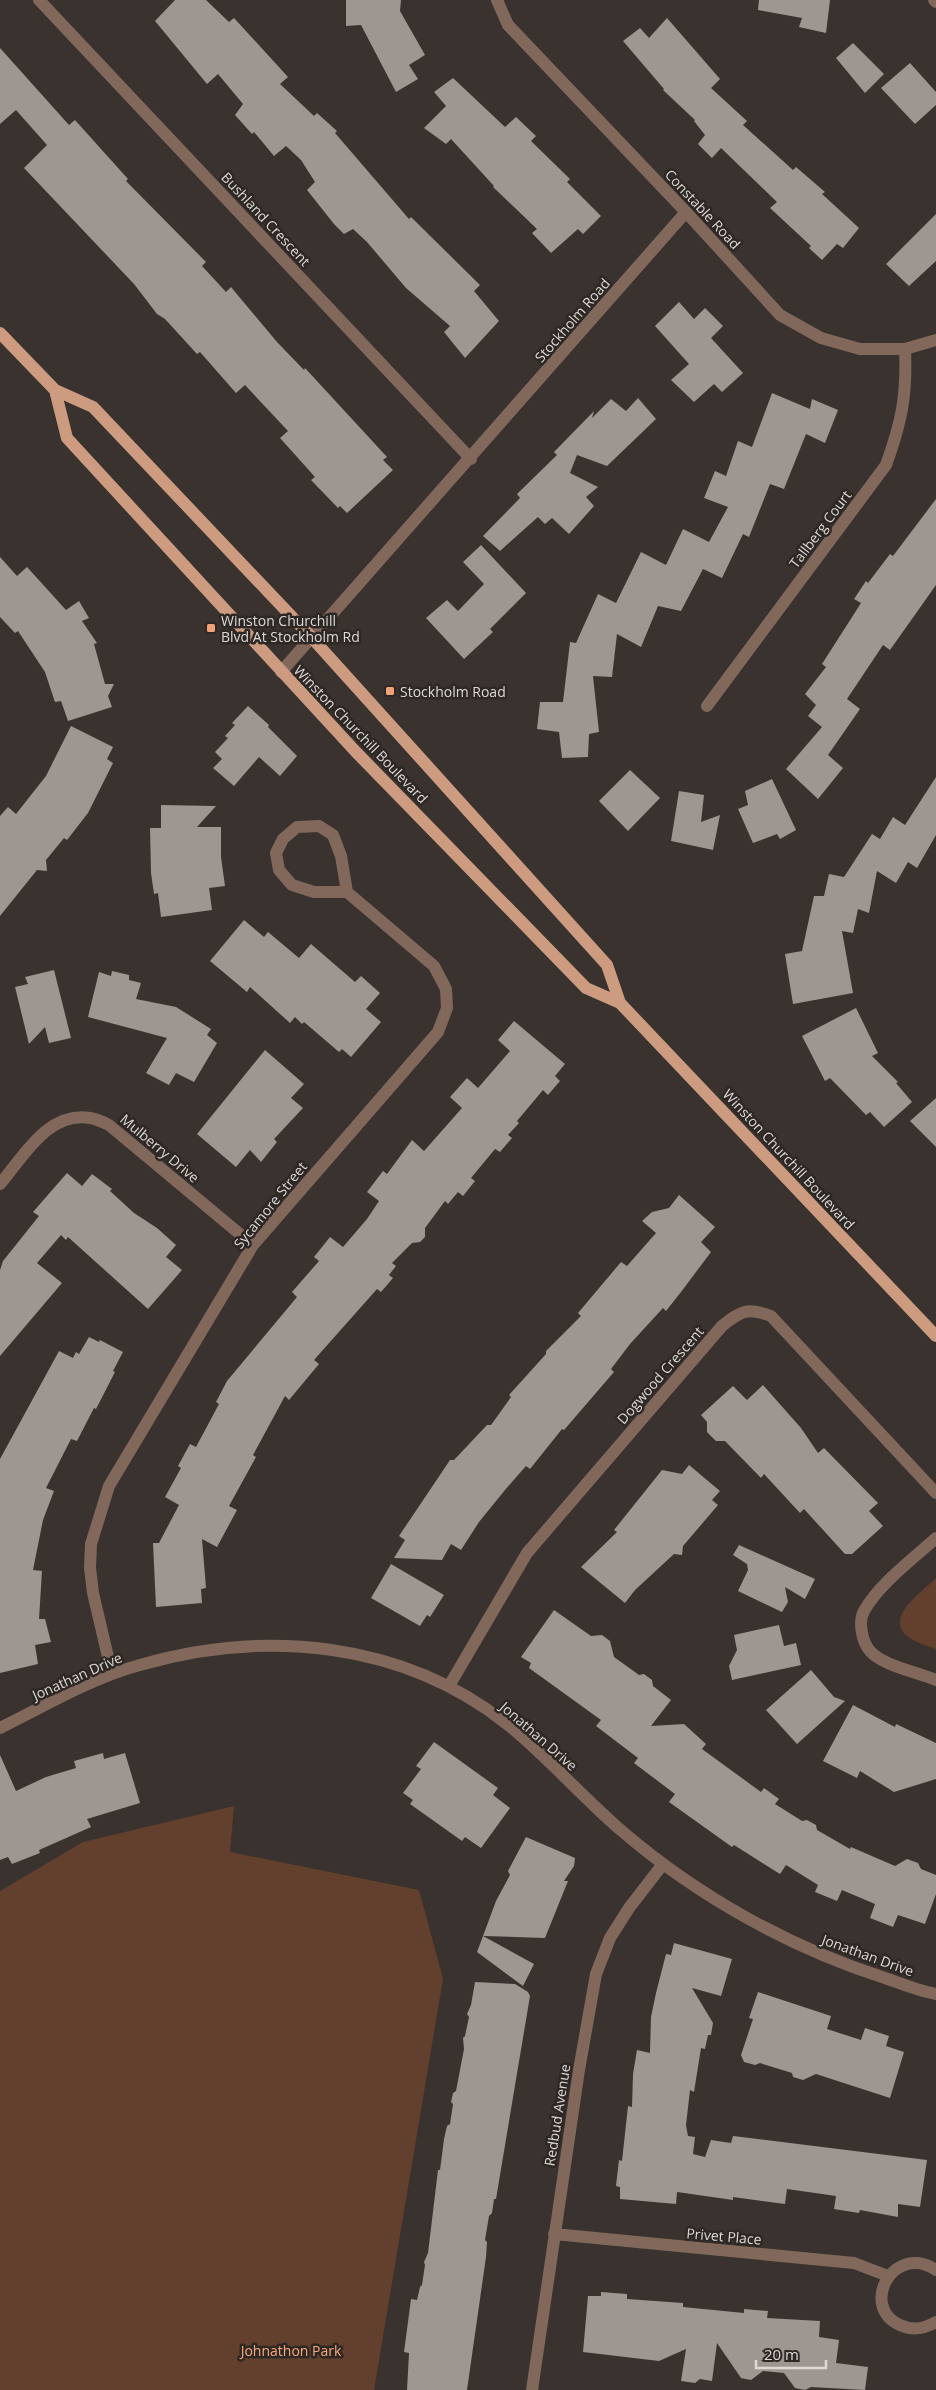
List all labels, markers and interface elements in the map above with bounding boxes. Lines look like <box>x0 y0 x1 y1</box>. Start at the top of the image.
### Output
street label: Constable Road <box>661 165 745 253</box>
street label: Bushland Crescent <box>217 168 315 270</box>
street label: Stockholm Road <box>530 274 614 366</box>
street label: Tallberg Court <box>785 486 855 572</box>
place label: Winston Churchill Blvd At Stockholm Rd <box>221 611 360 646</box>
marker: Winston Churchill Blvd At Stockholm Rd <box>205 622 217 634</box>
street label: Winston Churchill Boulevard <box>290 661 432 807</box>
place label: Stockholm Road <box>400 682 506 701</box>
marker: Stockholm Road <box>384 685 396 697</box>
street label: Winston Churchill Boulevard <box>719 1085 859 1233</box>
street label: Mulberry Drive <box>117 1109 204 1187</box>
street label: Sycamore Street <box>229 1157 311 1253</box>
street label: Dogwood Crescent <box>612 1322 708 1428</box>
street label: Jonathan Drive <box>27 1648 125 1705</box>
street label: Jonathan Drive <box>495 1696 582 1775</box>
street label: Jonathan Drive <box>818 1929 917 1980</box>
street label: Redbud Avenue <box>540 2062 574 2167</box>
street label: Privet Place <box>686 2223 763 2249</box>
scale bar <box>756 2338 826 2370</box>
park label: Johnathon Park <box>239 2341 342 2360</box>
text: 20 m <box>764 2344 799 2364</box>

